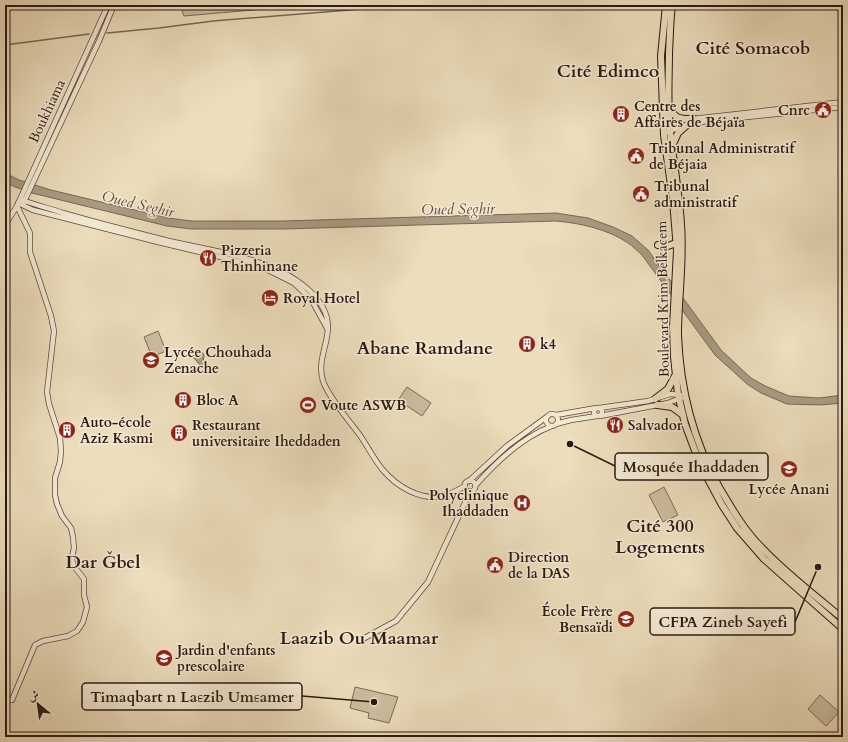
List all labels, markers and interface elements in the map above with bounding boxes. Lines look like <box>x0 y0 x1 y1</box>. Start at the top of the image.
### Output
district label: Cité Somacob <box>696 36 810 61</box>
district label: Cité Edimco <box>557 59 659 84</box>
street label: Boukhiama <box>24 76 70 146</box>
place label: Centre des Affaires de Béjaïa <box>634 97 745 132</box>
public building icon: Cnrc <box>813 100 833 120</box>
place label: Cnrc <box>778 101 810 120</box>
building icon: Centre des Affaires de Béjaïa <box>611 104 631 124</box>
place label: Tribunal Administratif de Béjaia <box>649 139 796 174</box>
public building icon: Tribunal Administratif de Béjaia <box>626 146 646 166</box>
place label: Tribunal administratif <box>654 177 739 212</box>
public building icon: Tribunal administratif <box>631 184 651 204</box>
water label: Oued Seghir <box>100 186 177 222</box>
water label: Oued Seghir <box>421 198 496 220</box>
street label: Boulevard Krim Belkacem <box>652 220 674 378</box>
place label: Pizzeria Thinhinane <box>221 241 298 276</box>
restaurant icon: Pizzeria Thinhinane <box>198 248 218 268</box>
hotel icon: Royal Hotel <box>260 288 280 308</box>
place label: Royal Hotel <box>283 289 360 308</box>
building icon: k4 <box>517 334 537 354</box>
place label: k4 <box>540 335 556 354</box>
district label: Abane Ramdane <box>357 336 493 361</box>
place label: Lycée Chouhada Zenache <box>164 343 272 378</box>
school or university icon: Lycée Chouhada Zenache <box>141 350 161 370</box>
building icon: Bloc A <box>173 390 193 410</box>
place label: Bloc A <box>196 391 239 410</box>
sports icon: Voute ASWB <box>298 395 318 415</box>
place label: Voute ASWB <box>321 396 406 415</box>
place label: Auto-école Aziz Kasmi <box>80 413 154 448</box>
restaurant icon: Salvador <box>605 415 625 435</box>
place label: Restaurant universitaire Iheddaden <box>192 416 341 451</box>
place label: Salvador <box>628 416 683 435</box>
building icon: Auto-école Aziz Kasmi <box>57 420 77 440</box>
building icon: Restaurant universitaire Iheddaden <box>169 423 189 443</box>
callout: Mosquée Ihaddaden <box>615 453 768 480</box>
text: Mosquée Ihaddaden <box>623 457 760 477</box>
school or university icon: Lycée Anani <box>779 459 799 479</box>
place label: Lycée Anani <box>748 480 830 499</box>
place label: Polyclinique Ihaddaden <box>429 486 509 521</box>
hospital icon: Polyclinique Ihaddaden <box>512 493 532 513</box>
district label: Cité 300 Logements <box>615 514 705 560</box>
place label: Direction de la DAS <box>508 548 570 583</box>
district label: Dar Ǧbel <box>65 550 141 575</box>
public building icon: Direction de la DAS <box>485 555 505 575</box>
place label: École Frère Bensaïdi <box>542 601 614 637</box>
callout: CFPA Zineb Sayefi <box>650 608 795 635</box>
school or university icon: École Frère Bensaïdi <box>616 609 636 629</box>
text: CFPA Zineb Sayefi <box>658 612 788 632</box>
district label: Laazib Ou Maamar <box>280 626 439 651</box>
place label: Jardin d'enfants prescolaire <box>175 641 276 676</box>
school or university icon: Jardin d'enfants prescolaire <box>154 648 174 668</box>
callout: Timaqbart n Laɛzib Umɛamer <box>82 683 302 710</box>
north arrow <box>18 684 58 724</box>
text: ش <box>25 686 42 705</box>
text: Timaqbart n Laɛzib Umɛamer <box>90 687 295 707</box>

